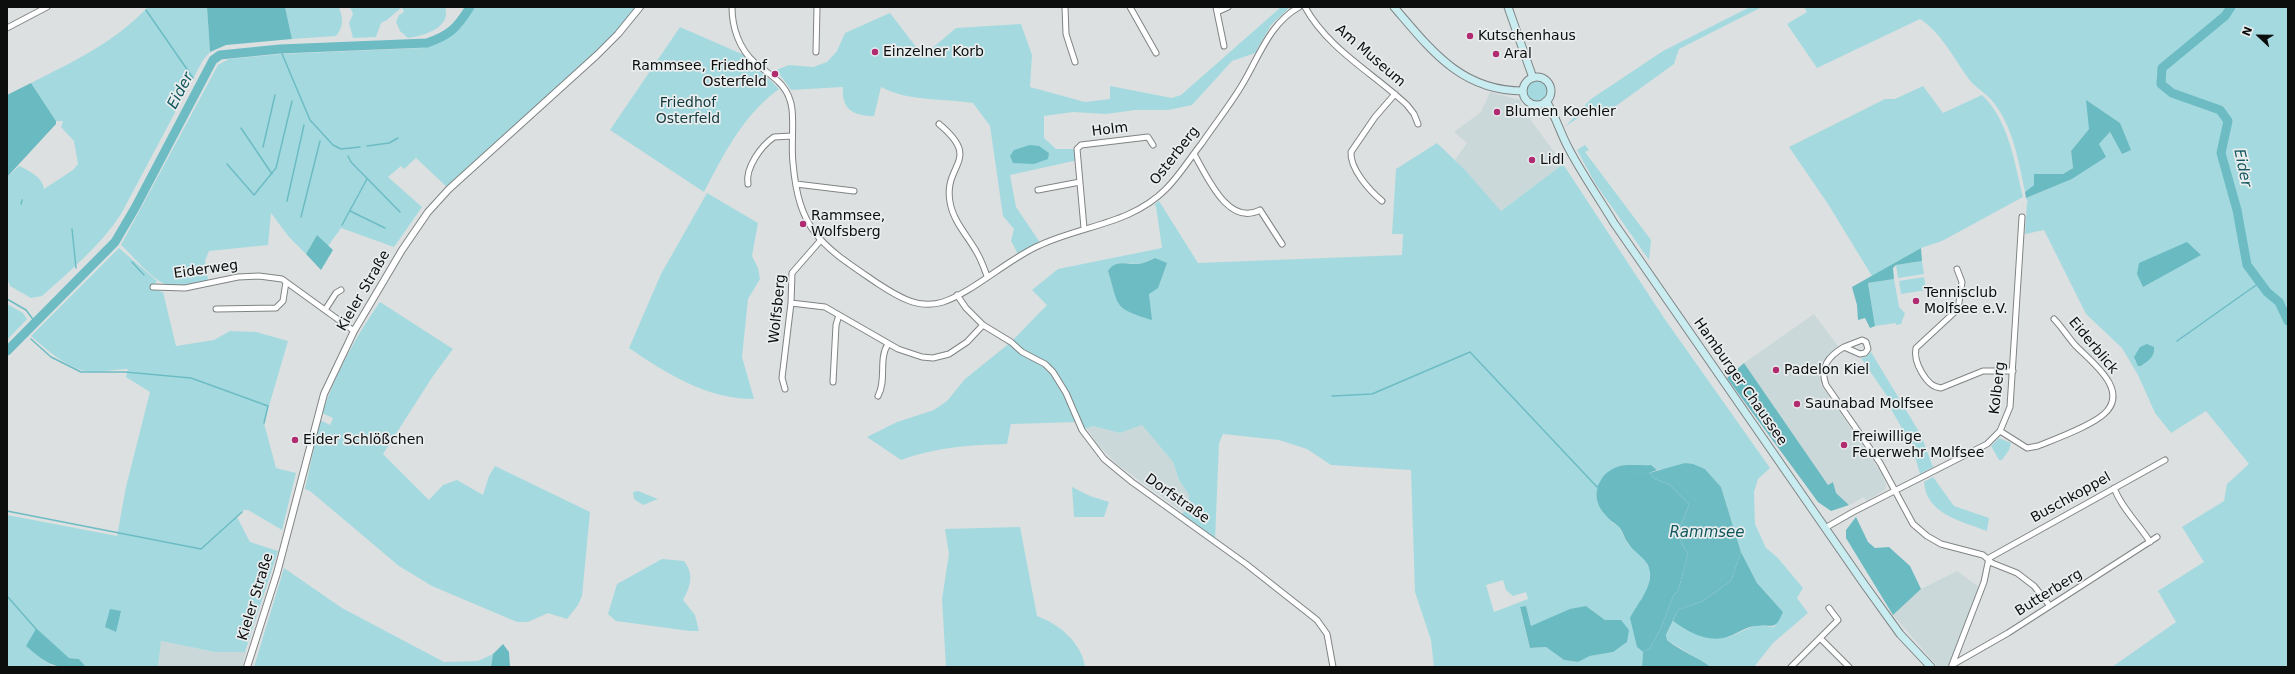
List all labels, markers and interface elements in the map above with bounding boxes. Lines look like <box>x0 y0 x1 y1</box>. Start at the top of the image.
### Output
north arrow <box>2239 16 2279 56</box>
street label: Am Museum <box>1332 21 1408 91</box>
text: N <box>2240 25 2255 38</box>
place label: Kutschenhaus <box>1478 28 1576 44</box>
marker: Kutschenhaus <box>1465 31 1475 41</box>
place label: Einzelner Korb <box>883 44 984 60</box>
place label: Aral <box>1504 46 1532 62</box>
marker: Einzelner Korb <box>870 47 880 57</box>
marker: Aral <box>1491 49 1501 59</box>
place label: Rammsee, Friedhof Osterfeld <box>632 58 767 90</box>
marker: Rammsee, Friedhof Osterfeld <box>770 69 780 79</box>
water label: Eider <box>164 70 198 112</box>
park label: Friedhof Osterfeld <box>656 95 720 128</box>
place label: Blumen Koehler <box>1505 104 1616 120</box>
marker: Blumen Koehler <box>1492 107 1502 117</box>
street label: Holm <box>1091 119 1129 141</box>
street label: Osterberg <box>1147 123 1203 189</box>
water label: Eider <box>2229 147 2255 189</box>
place label: Lidl <box>1540 152 1564 168</box>
marker: Lidl <box>1527 155 1537 165</box>
place label: Rammsee, Wolfsberg <box>811 208 885 240</box>
marker: Rammsee, Wolfsberg <box>798 219 808 229</box>
street label: Kieler Straße <box>334 248 394 334</box>
street label: Eiderweg <box>173 257 239 283</box>
street label: Wolfsberg <box>766 274 790 344</box>
place label: Tennisclub Molfsee e.V. <box>1924 285 2008 318</box>
marker: Tennisclub Molfsee e.V. <box>1911 296 1921 306</box>
street label: Eiderblick <box>2065 314 2121 378</box>
street label: Hamburger Chaussee <box>1690 315 1790 449</box>
street label: Kolberg <box>1986 361 2010 415</box>
place label: Padelon Kiel <box>1784 362 1869 378</box>
marker: Padelon Kiel <box>1771 365 1781 375</box>
place label: Saunabad Molfsee <box>1805 396 1934 412</box>
marker: Saunabad Molfsee <box>1792 399 1802 409</box>
place label: Freiwillige Feuerwehr Molfsee <box>1852 429 1984 462</box>
place label: Eider Schlößchen <box>303 432 424 448</box>
marker: Eider Schlößchen <box>290 435 300 445</box>
marker: Freiwillige Feuerwehr Molfsee <box>1839 440 1849 450</box>
street label: Buschkoppel <box>2028 469 2114 527</box>
street label: Dorfstraße <box>1142 471 1212 527</box>
water label: Rammsee <box>1669 524 1745 542</box>
street label: Kieler Straße <box>235 551 277 643</box>
street label: Butterberg <box>2012 566 2086 620</box>

